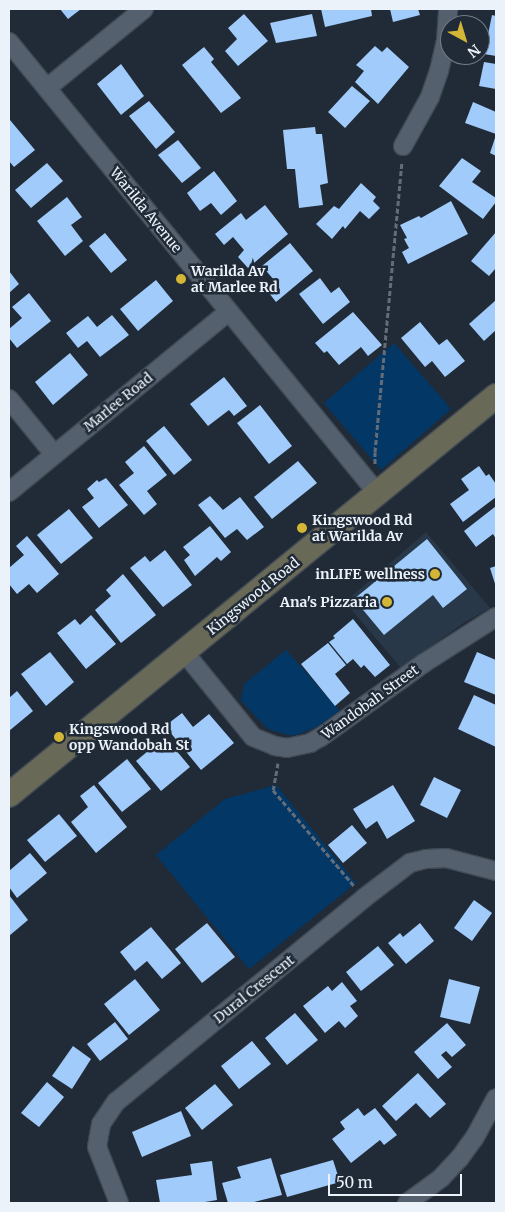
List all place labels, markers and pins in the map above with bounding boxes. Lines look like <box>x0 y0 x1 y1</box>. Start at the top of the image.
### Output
place label: Warilda Av at Marlee Rd <box>191 263 278 296</box>
marker: Warilda Av at Marlee Rd <box>175 273 187 285</box>
place label: Kingswood Rd at Warilda Av <box>312 512 412 544</box>
marker: Kingswood Rd at Warilda Av <box>296 522 308 534</box>
place label: inLIFE wellness <box>315 566 425 582</box>
marker: inLIFE wellness <box>429 568 441 580</box>
place label: Ana's Pizzaria <box>280 594 377 610</box>
marker: Ana's Pizzaria <box>381 596 393 608</box>
place label: Kingswood Rd opp Wandobah St <box>69 721 189 754</box>
marker: Kingswood Rd opp Wandobah St <box>53 731 65 743</box>

